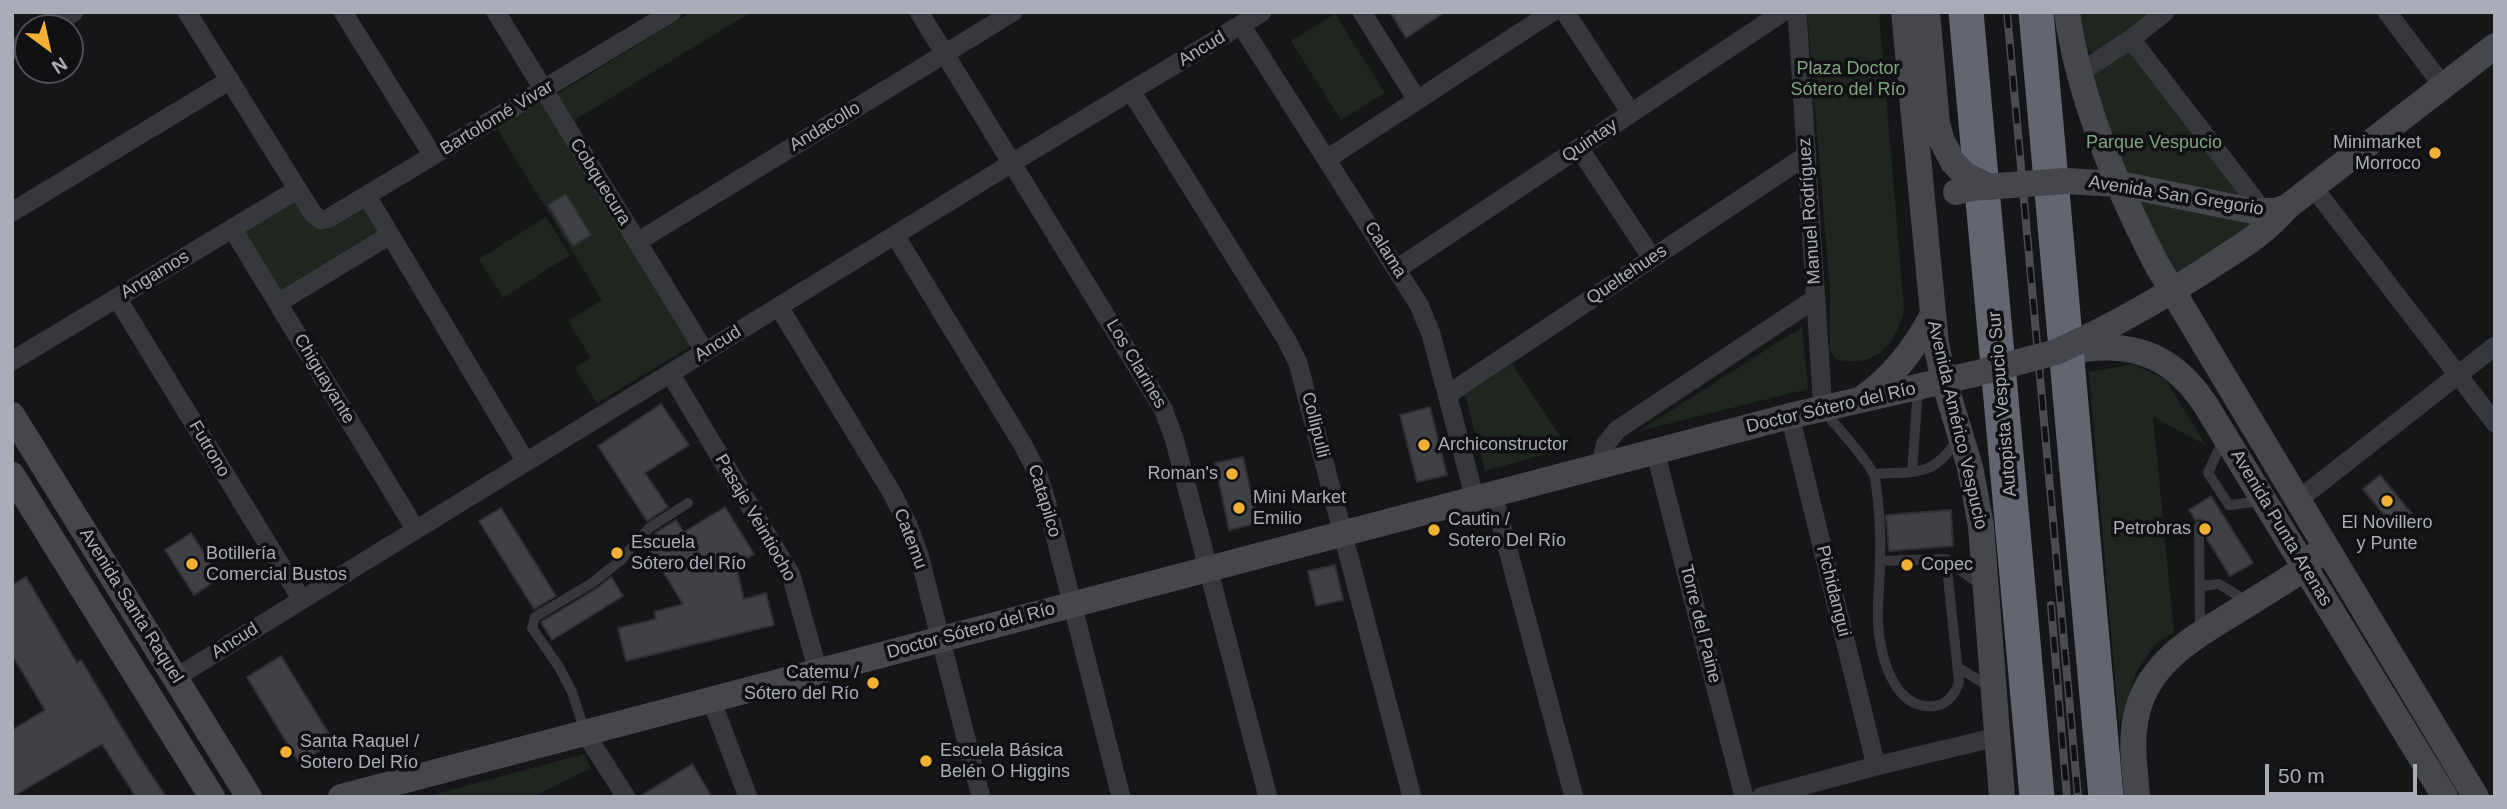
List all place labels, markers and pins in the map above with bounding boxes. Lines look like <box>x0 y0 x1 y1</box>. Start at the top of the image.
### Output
place label: Minimarket Morroco <box>2333 132 2421 174</box>
marker: Minimarket Morroco <box>2427 145 2443 161</box>
place label: Archiconstructor <box>1438 434 1568 456</box>
marker: Archiconstructor <box>1416 437 1432 453</box>
place label: Roman's <box>1148 463 1218 485</box>
marker: Roman's <box>1224 466 1240 482</box>
place label: Mini Market Emilio <box>1253 487 1346 530</box>
marker: El Novillero y Punte <box>2379 493 2395 509</box>
marker: Mini Market Emilio <box>1231 500 1247 516</box>
place label: Cautin / Sotero Del Río <box>1448 509 1566 552</box>
place label: El Novillero y Punte <box>2341 512 2433 554</box>
place label: Petrobras <box>2113 518 2191 540</box>
marker: Petrobras <box>2197 521 2213 537</box>
marker: Cautin / Sotero Del Río <box>1426 522 1442 538</box>
place label: Escuela Sótero del Río <box>631 532 746 574</box>
place label: Botillería Comercial Bustos <box>206 543 347 586</box>
marker: Escuela Sótero del Río <box>609 545 625 561</box>
place label: Copec <box>1921 554 1973 576</box>
marker: Botillería Comercial Bustos <box>184 556 200 572</box>
marker: Copec <box>1899 557 1915 573</box>
place label: Catemu / Sótero del Río <box>744 662 859 704</box>
marker: Catemu / Sótero del Río <box>865 675 881 691</box>
place label: Santa Raquel / Sotero Del Río <box>300 731 419 774</box>
place label: Escuela Básica Belén O Higgins <box>940 740 1070 782</box>
marker: Santa Raquel / Sotero Del Río <box>278 744 294 760</box>
marker: Escuela Básica Belén O Higgins <box>918 753 934 769</box>

